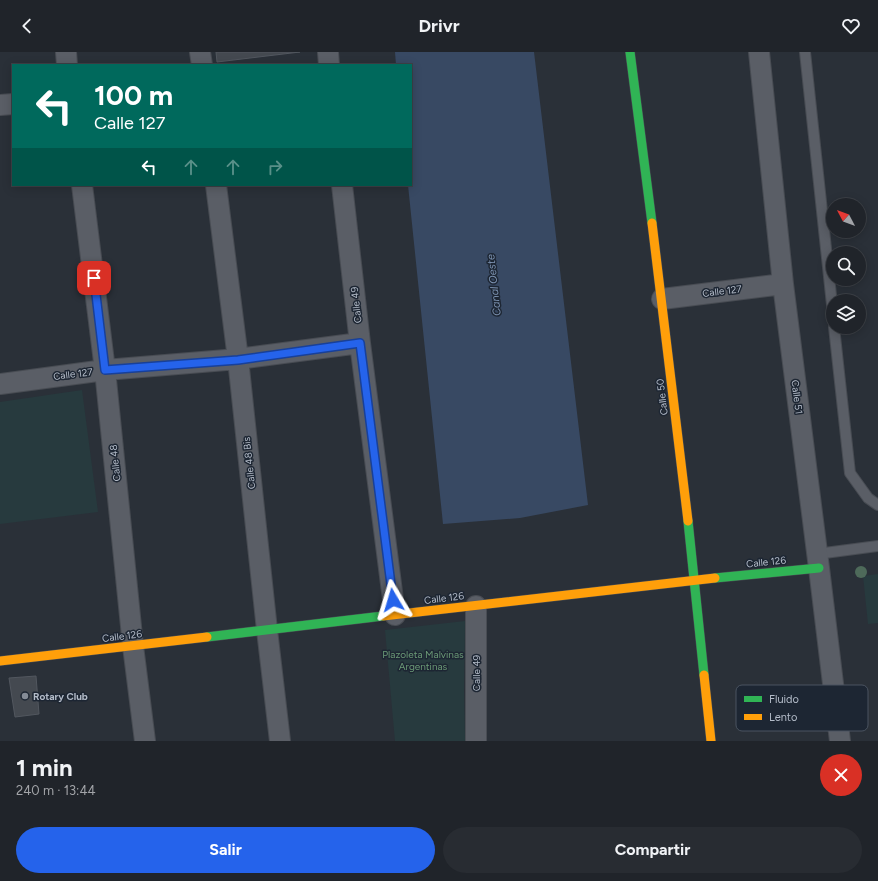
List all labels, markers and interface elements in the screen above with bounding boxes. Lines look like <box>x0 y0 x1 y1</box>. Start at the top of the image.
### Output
icon: back <box>16 15 38 37</box>
text: Drivr <box>419 15 459 37</box>
icon: heart <box>840 15 862 37</box>
text: 100 m <box>94 78 173 112</box>
icon: left <box>28 80 80 132</box>
text: Calle 127 <box>94 112 166 134</box>
icon: left <box>138 156 160 178</box>
icon: ahead <box>180 156 202 178</box>
icon: ahead <box>222 156 244 178</box>
icon: right <box>264 156 286 178</box>
north arrow <box>826 198 866 238</box>
map controls <box>826 198 866 334</box>
button: search <box>826 246 866 286</box>
water label: Canal Oeste <box>484 253 504 317</box>
pin <box>77 261 111 295</box>
icon: arrive <box>83 267 105 289</box>
street label: Calle 127 <box>701 282 743 300</box>
street label: Calle 49 <box>348 286 364 324</box>
button: layers <box>826 294 866 334</box>
street label: Calle 127 <box>52 365 94 383</box>
street label: Calle 50 <box>653 378 671 416</box>
street label: Calle 51 <box>788 379 806 415</box>
street label: Calle 48 Bis <box>240 436 258 490</box>
street label: Calle 48 <box>107 444 123 482</box>
street label: Calle 126 <box>745 553 787 571</box>
position arrow <box>372 579 414 621</box>
street label: Calle 126 <box>423 589 465 607</box>
street label: Calle 126 <box>101 627 143 645</box>
park label: Plazoleta Malvinas Argentinas <box>382 648 464 673</box>
street label: Calle 49 <box>470 654 483 691</box>
legend <box>736 685 868 731</box>
place label: Rotary Club <box>33 690 88 703</box>
marker: Rotary Club <box>20 691 30 701</box>
text: Fluido <box>769 693 799 706</box>
text: Lento <box>769 711 797 724</box>
text: 1 min <box>16 753 73 782</box>
button: close <box>820 754 862 796</box>
text: 240 m · 13:44 <box>16 783 96 798</box>
button: Salir <box>16 827 435 873</box>
button: Compartir <box>443 827 862 873</box>

